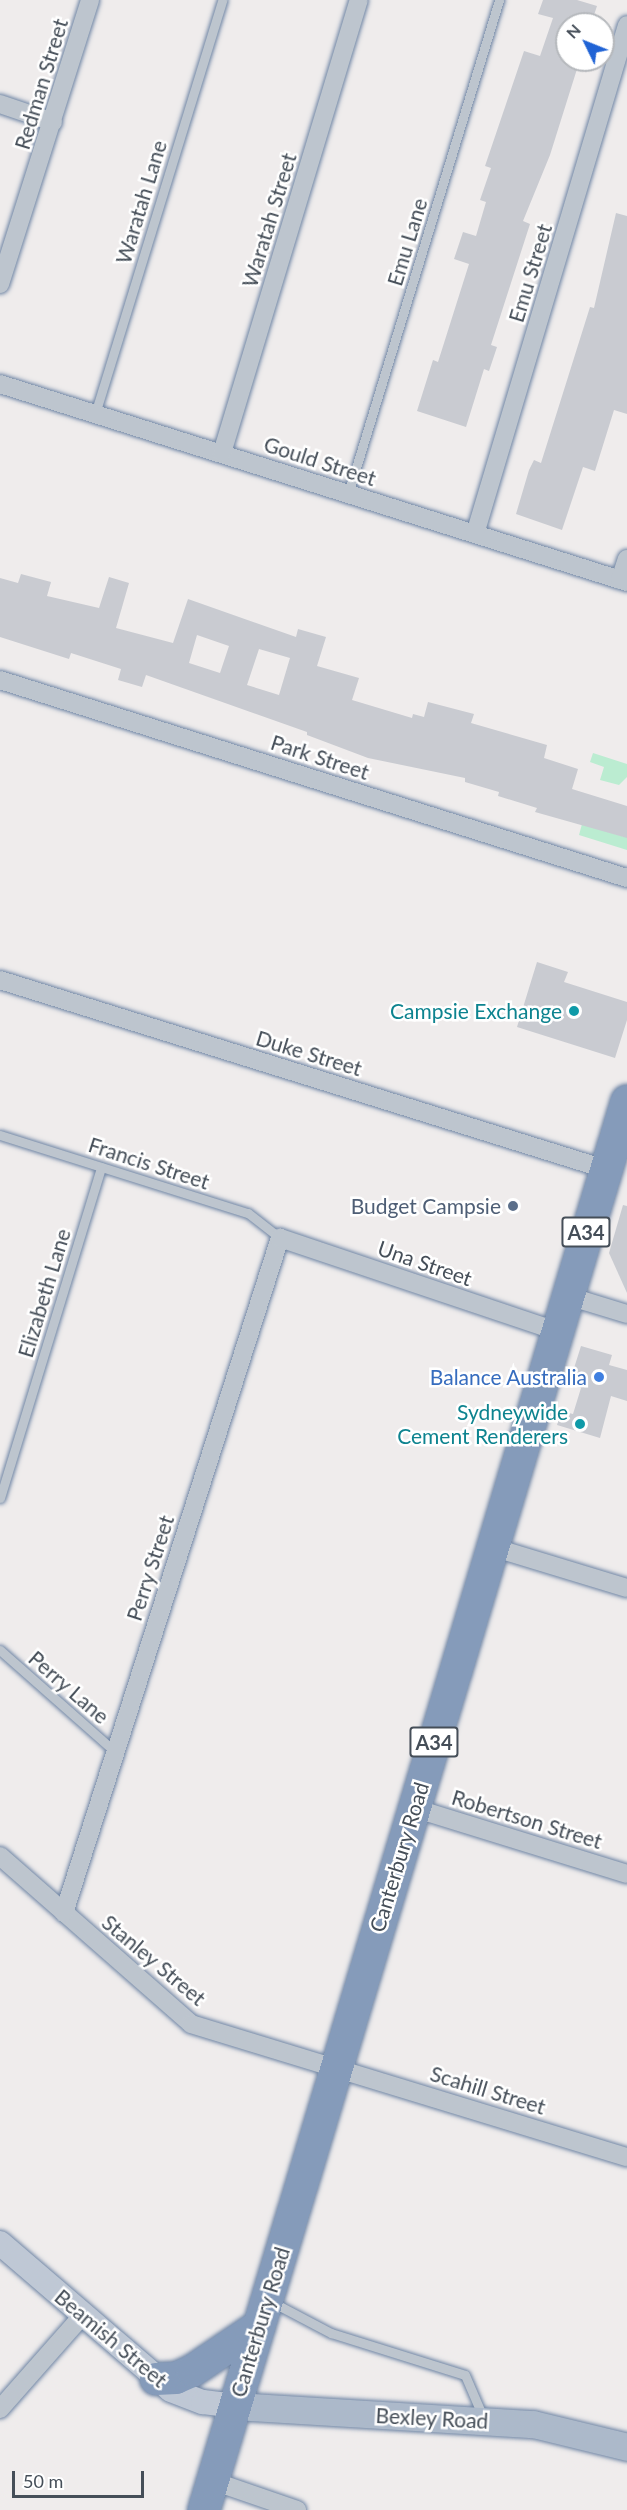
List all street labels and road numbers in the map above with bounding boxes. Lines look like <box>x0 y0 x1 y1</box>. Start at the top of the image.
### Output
street label: Redman Street <box>9 16 73 152</box>
street label: Waratah Lane <box>110 137 172 267</box>
street label: Waratah Street <box>237 150 301 290</box>
street label: Emu Lane <box>382 195 432 289</box>
street label: Emu Street <box>503 221 557 325</box>
street label: Gould Street <box>261 431 379 491</box>
street label: Park Street <box>268 729 372 785</box>
street label: Duke Street <box>253 1025 365 1081</box>
street label: Francis Street <box>85 1132 213 1194</box>
road number: A34 <box>560 1215 612 1249</box>
street label: Elizabeth Lane <box>12 1226 76 1360</box>
street label: Una Street <box>375 1235 475 1291</box>
street label: Perry Street <box>121 1512 179 1624</box>
street label: Perry Lane <box>24 1645 114 1729</box>
road number: A34 <box>408 1725 460 1759</box>
street label: Canterbury Road <box>364 1779 434 1935</box>
street label: Robertson Street <box>449 1784 605 1854</box>
street label: Stanley Street <box>97 1909 211 2011</box>
street label: Scahill Street <box>427 2061 549 2119</box>
street label: Canterbury Road <box>225 2244 295 2400</box>
street label: Beamish Street <box>50 2284 172 2392</box>
street label: Bexley Road <box>375 2402 489 2434</box>

